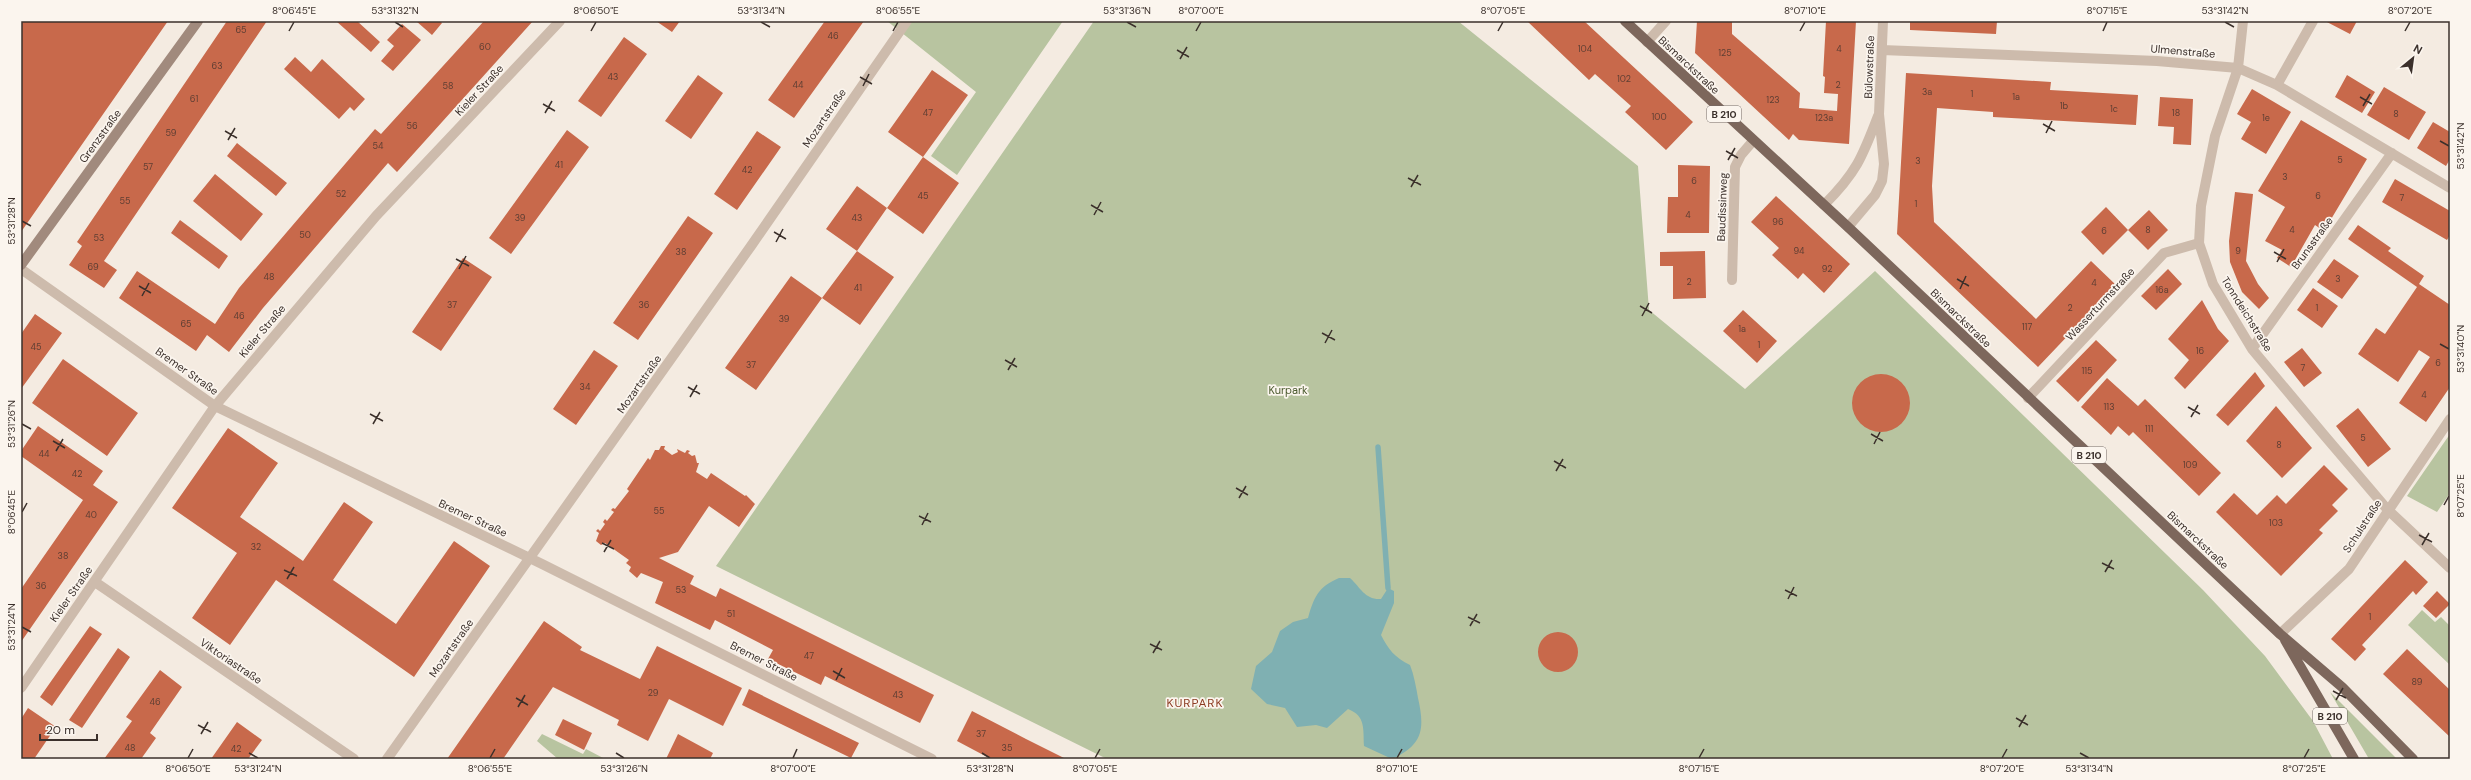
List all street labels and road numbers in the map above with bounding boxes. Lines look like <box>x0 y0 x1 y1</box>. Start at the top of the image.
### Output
street label: Bismarckstraße <box>1655 33 1723 97</box>
street label: Bülowstraße <box>1861 35 1877 99</box>
street label: Ulmenstraße <box>2150 41 2216 61</box>
street label: Kieler Straße <box>452 61 506 119</box>
street label: Mozartstraße <box>799 86 849 150</box>
street label: Grenzstraße <box>76 106 124 166</box>
road number: B 210 <box>1707 106 1741 122</box>
street label: Baudissinweg <box>1714 172 1730 242</box>
street label: Brunsstraße <box>2288 214 2336 272</box>
street label: Wasserturmstraße <box>2063 265 2137 343</box>
street label: Tonndeichstraße <box>2218 274 2276 354</box>
street label: Bismarckstraße <box>1928 286 1994 350</box>
street label: Kieler Straße <box>236 302 288 360</box>
street label: Bremer Straße <box>153 344 221 398</box>
street label: Mozartstraße <box>614 352 664 416</box>
road number: B 210 <box>2072 447 2106 463</box>
street label: Bremer Straße <box>437 496 509 540</box>
street label: Schulstraße <box>2340 497 2384 555</box>
street label: Bismarckstraße <box>2164 508 2232 572</box>
street label: Kieler Straße <box>47 563 95 625</box>
street label: Mozartstraße <box>426 616 476 680</box>
street label: Viktoriastraße <box>197 635 265 687</box>
street label: Bremer Straße <box>728 638 800 684</box>
road number: B 210 <box>2313 708 2347 724</box>

